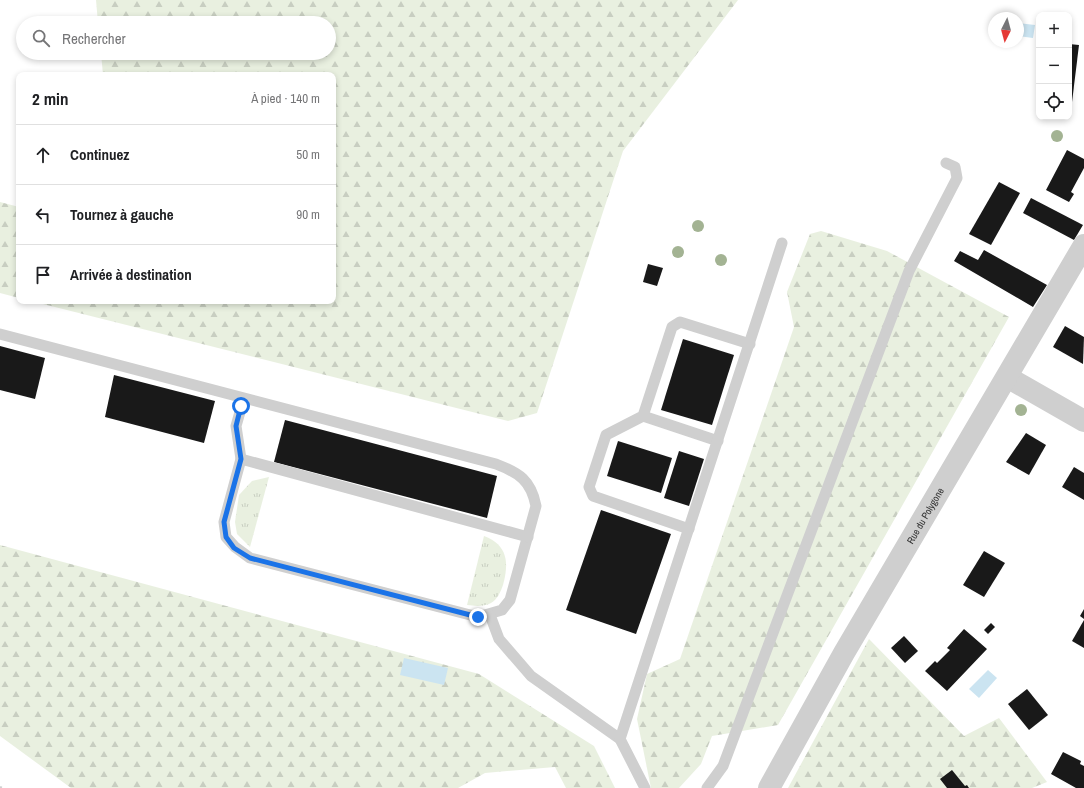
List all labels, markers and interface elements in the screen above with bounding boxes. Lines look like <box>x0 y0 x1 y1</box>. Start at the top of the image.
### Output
north arrow <box>988 12 1024 48</box>
map controls <box>1036 12 1072 120</box>
button: + <box>1036 12 1072 48</box>
search box <box>16 16 336 60</box>
icon: search <box>30 27 52 49</box>
text: Rechercher <box>62 28 126 49</box>
button: − <box>1036 48 1072 84</box>
button: locate <box>1036 84 1072 120</box>
text: 2 min <box>32 87 68 110</box>
text: À pied · 140 m <box>251 90 320 107</box>
icon: ahead <box>32 144 54 166</box>
text: Continuez <box>70 144 129 165</box>
text: 50 m <box>296 146 320 163</box>
icon: left <box>32 204 54 226</box>
text: Tournez à gauche <box>70 204 174 225</box>
text: 90 m <box>296 206 320 223</box>
icon: arrive <box>32 264 54 286</box>
text: Arrivée à destination <box>70 264 192 285</box>
route start <box>232 397 250 415</box>
street label: Rue du Polygone <box>904 485 947 546</box>
route end <box>469 608 487 626</box>

